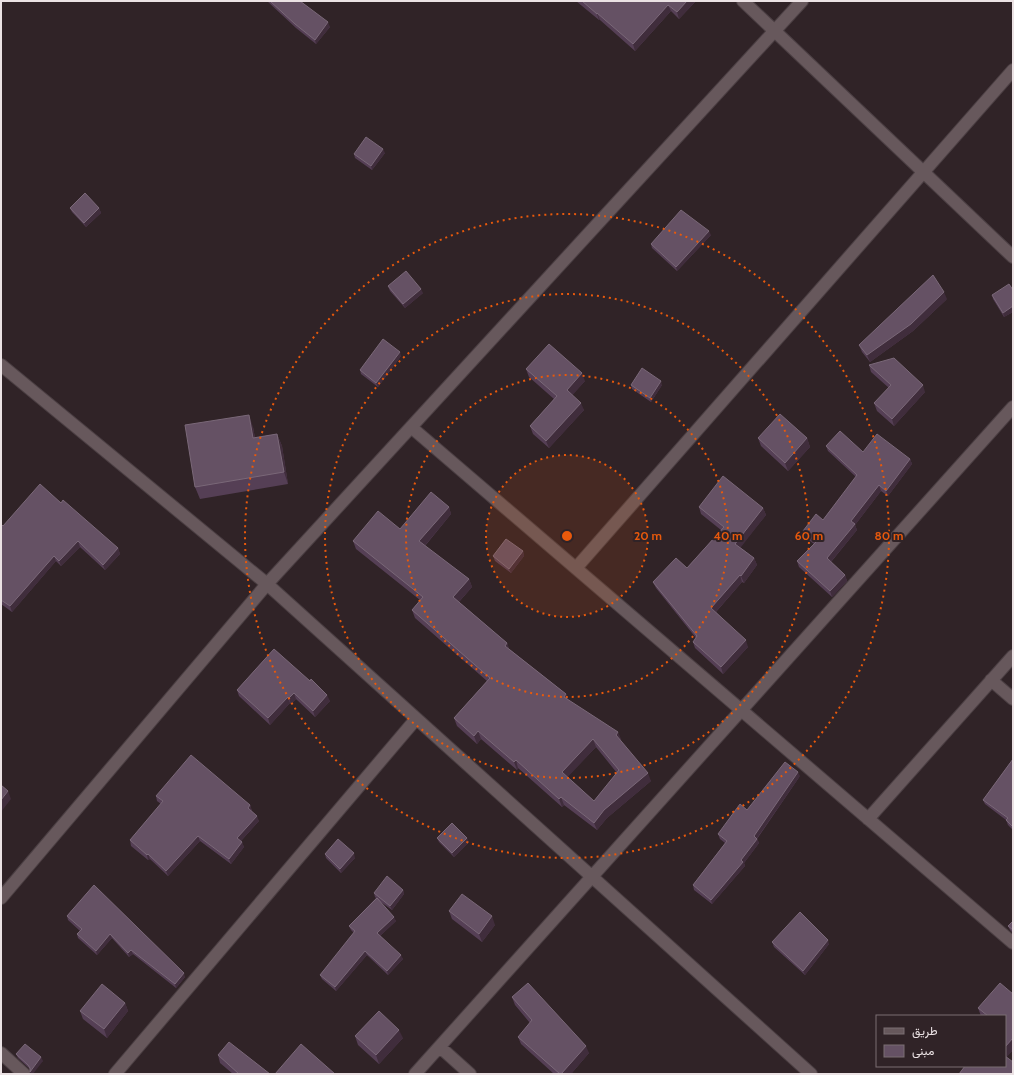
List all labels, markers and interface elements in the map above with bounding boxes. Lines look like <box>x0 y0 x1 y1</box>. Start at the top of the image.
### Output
text: 20 m <box>634 528 662 543</box>
text: 40 m <box>713 528 743 543</box>
text: 60 m <box>795 528 823 543</box>
text: 80 m <box>875 528 903 543</box>
centre of rings <box>560 529 574 543</box>
legend <box>876 1015 1006 1067</box>
text: طريق <box>912 1023 938 1039</box>
text: مبنى <box>912 1043 934 1059</box>

